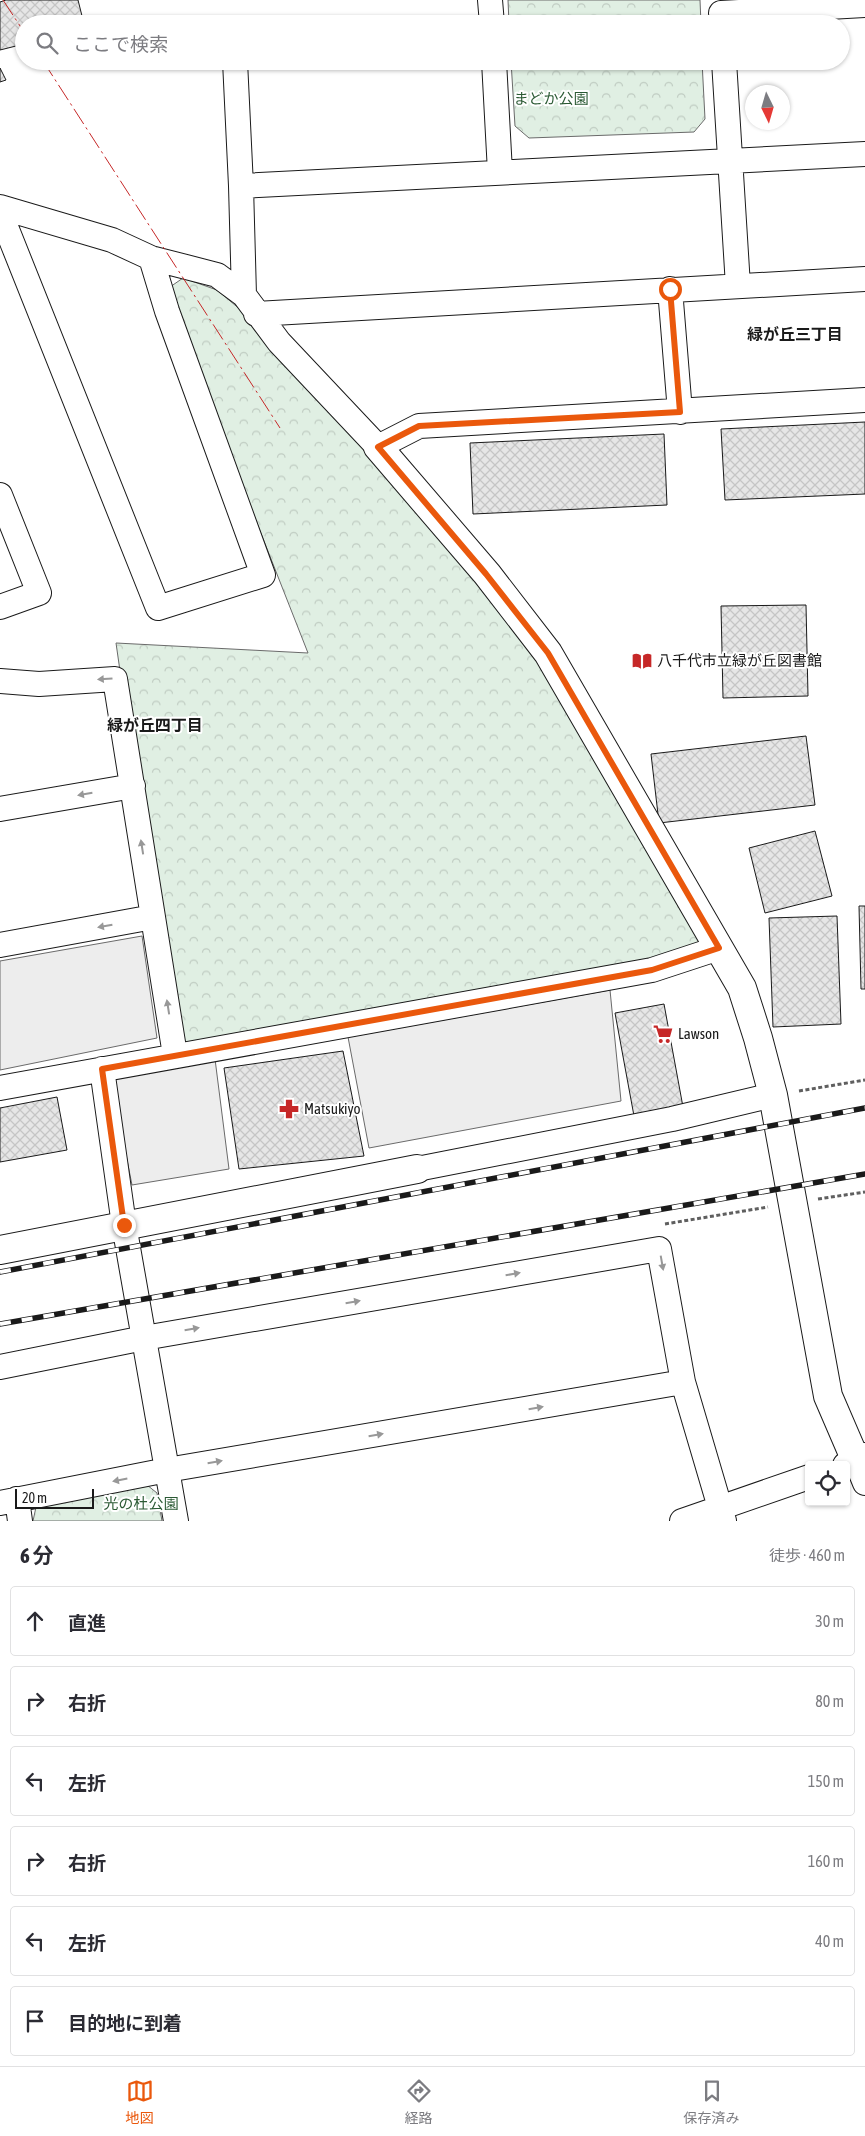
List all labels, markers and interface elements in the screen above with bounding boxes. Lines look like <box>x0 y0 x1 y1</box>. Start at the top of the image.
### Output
search box <box>15 15 850 70</box>
icon: search <box>33 29 61 57</box>
text: ここで検索 <box>73 33 168 55</box>
north arrow <box>745 85 790 130</box>
park label: まどか公園 <box>513 90 589 107</box>
route start <box>659 278 682 301</box>
district label: 緑が丘三丁目 <box>747 325 843 343</box>
library icon: 八千代市立緑が丘図書館 <box>631 650 653 672</box>
place label: 八千代市立緑が丘図書館 <box>657 652 822 669</box>
one-way arrow <box>97 676 113 684</box>
district label: 緑が丘四丁目 <box>107 716 203 734</box>
one-way arrow <box>76 791 92 799</box>
one-way arrow <box>138 838 146 854</box>
one-way arrow <box>97 922 113 930</box>
one-way arrow <box>163 999 171 1015</box>
supermarket icon: Lawson <box>652 1023 674 1045</box>
place label: Lawson <box>678 1025 719 1042</box>
pharmacy icon: Matsukiyo <box>278 1098 300 1120</box>
place label: Matsukiyo <box>304 1100 361 1117</box>
route end <box>113 1214 136 1237</box>
one-way arrow <box>658 1255 666 1271</box>
one-way arrow <box>505 1270 521 1278</box>
one-way arrow <box>345 1297 361 1305</box>
one-way arrow <box>185 1325 201 1333</box>
one-way arrow <box>528 1403 544 1411</box>
one-way arrow <box>368 1430 384 1438</box>
one-way arrow <box>208 1458 224 1466</box>
map controls <box>805 1461 850 1506</box>
button: locate <box>805 1461 850 1506</box>
one-way arrow <box>111 1476 127 1484</box>
scale bar <box>15 1486 94 1509</box>
text: 20 m <box>22 1490 47 1506</box>
park label: 光の杜公園 <box>103 1495 179 1512</box>
text: 6 分 <box>20 1543 54 1567</box>
text: 徒歩 · 460 m <box>769 1546 845 1564</box>
icon: ahead <box>21 1607 49 1635</box>
text: 直進 <box>68 1612 106 1634</box>
text: 30 m <box>815 1612 844 1630</box>
icon: right <box>21 1687 49 1715</box>
text: 右折 <box>68 1692 106 1714</box>
text: 80 m <box>815 1692 844 1710</box>
icon: left <box>21 1767 49 1795</box>
text: 左折 <box>68 1772 106 1794</box>
text: 150 m <box>808 1772 844 1790</box>
icon: right <box>21 1847 49 1875</box>
text: 右折 <box>68 1852 106 1874</box>
text: 160 m <box>808 1852 844 1870</box>
icon: left <box>21 1927 49 1955</box>
text: 左折 <box>68 1932 106 1954</box>
text: 40 m <box>815 1932 844 1950</box>
icon: arrive <box>21 2007 49 2035</box>
text: 目的地に到着 <box>68 2012 182 2034</box>
tab: 地図 <box>126 2077 154 2127</box>
tab: 経路 <box>405 2077 433 2127</box>
tab: 保存済み <box>684 2077 740 2127</box>

